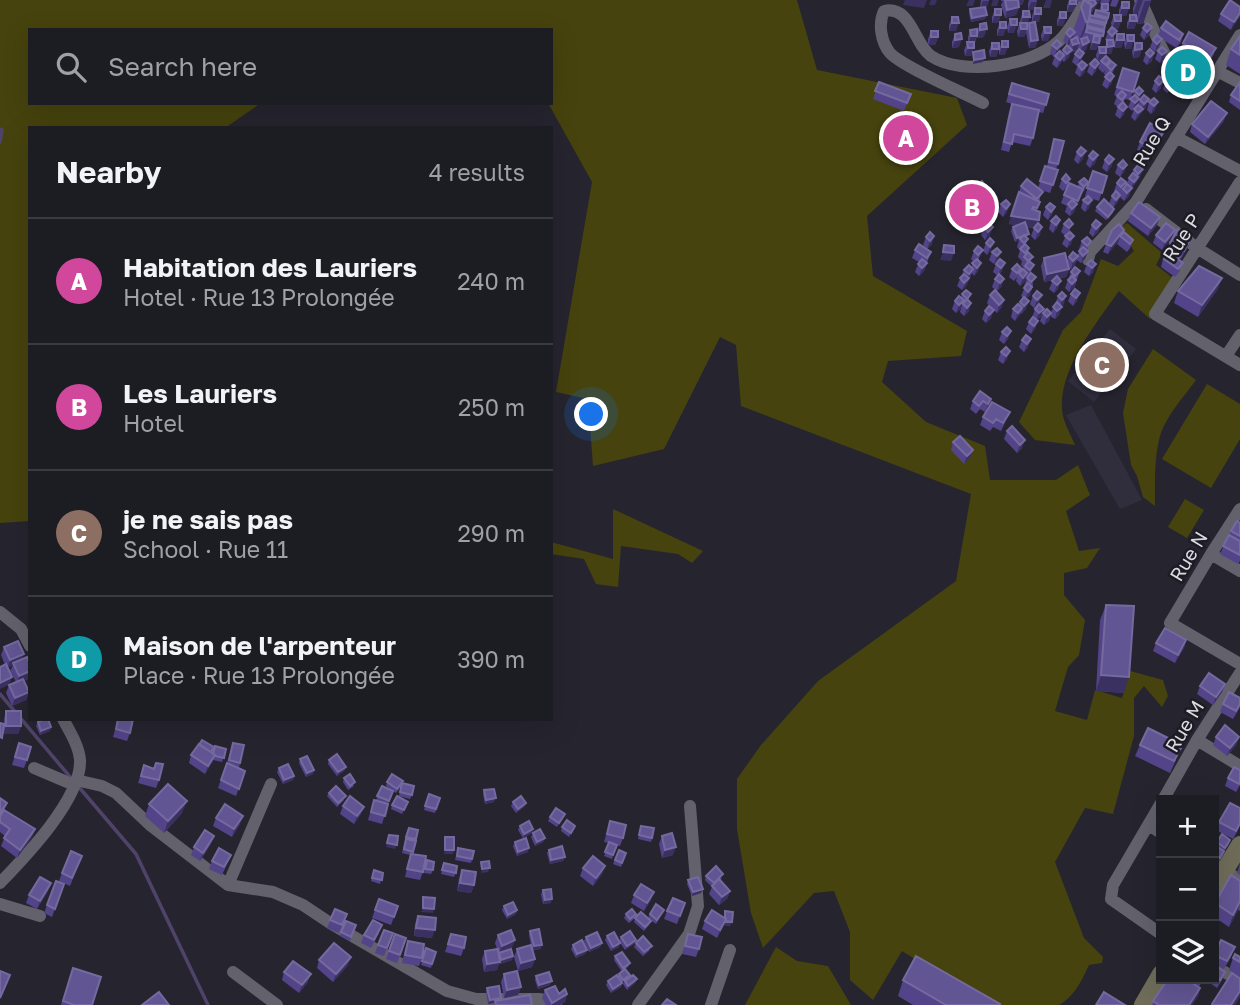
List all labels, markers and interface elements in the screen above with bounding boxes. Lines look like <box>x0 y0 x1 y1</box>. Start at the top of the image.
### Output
search box <box>28 28 553 105</box>
pin: D <box>1165 46 1211 98</box>
icon: search <box>52 48 90 86</box>
text: Search here <box>108 51 257 82</box>
pin: A <box>883 112 929 164</box>
street label: Rue Q <box>1127 112 1175 170</box>
text: Nearby <box>56 154 161 190</box>
text: 4 results <box>429 158 525 186</box>
pin: B <box>949 181 995 233</box>
street label: Rue P <box>1157 209 1205 265</box>
text: Habitation des Lauriers <box>123 252 417 283</box>
text: A <box>71 267 87 295</box>
text: 240 m <box>457 267 525 295</box>
text: Hotel · Rue 13 Prolongée <box>123 283 395 311</box>
pin: C <box>1079 339 1125 391</box>
text: Les Lauriers <box>123 378 277 409</box>
text: B <box>71 393 87 421</box>
text: 250 m <box>458 393 525 421</box>
your location <box>574 397 608 431</box>
text: Hotel <box>123 409 184 437</box>
text: je ne sais pas <box>123 504 293 535</box>
text: C <box>71 519 87 547</box>
text: 290 m <box>457 519 525 547</box>
street label: Rue N <box>1164 527 1212 585</box>
text: School · Rue 11 <box>123 535 288 563</box>
text: Maison de l'arpenteur <box>123 630 396 661</box>
text: D <box>71 645 87 673</box>
text: 390 m <box>457 645 525 673</box>
text: Place · Rue 13 Prolongée <box>123 661 395 689</box>
street label: Rue M <box>1160 696 1208 756</box>
map controls <box>1156 795 1219 984</box>
button: + <box>1156 795 1219 858</box>
button: − <box>1156 858 1219 921</box>
button: layers <box>1156 921 1219 984</box>

